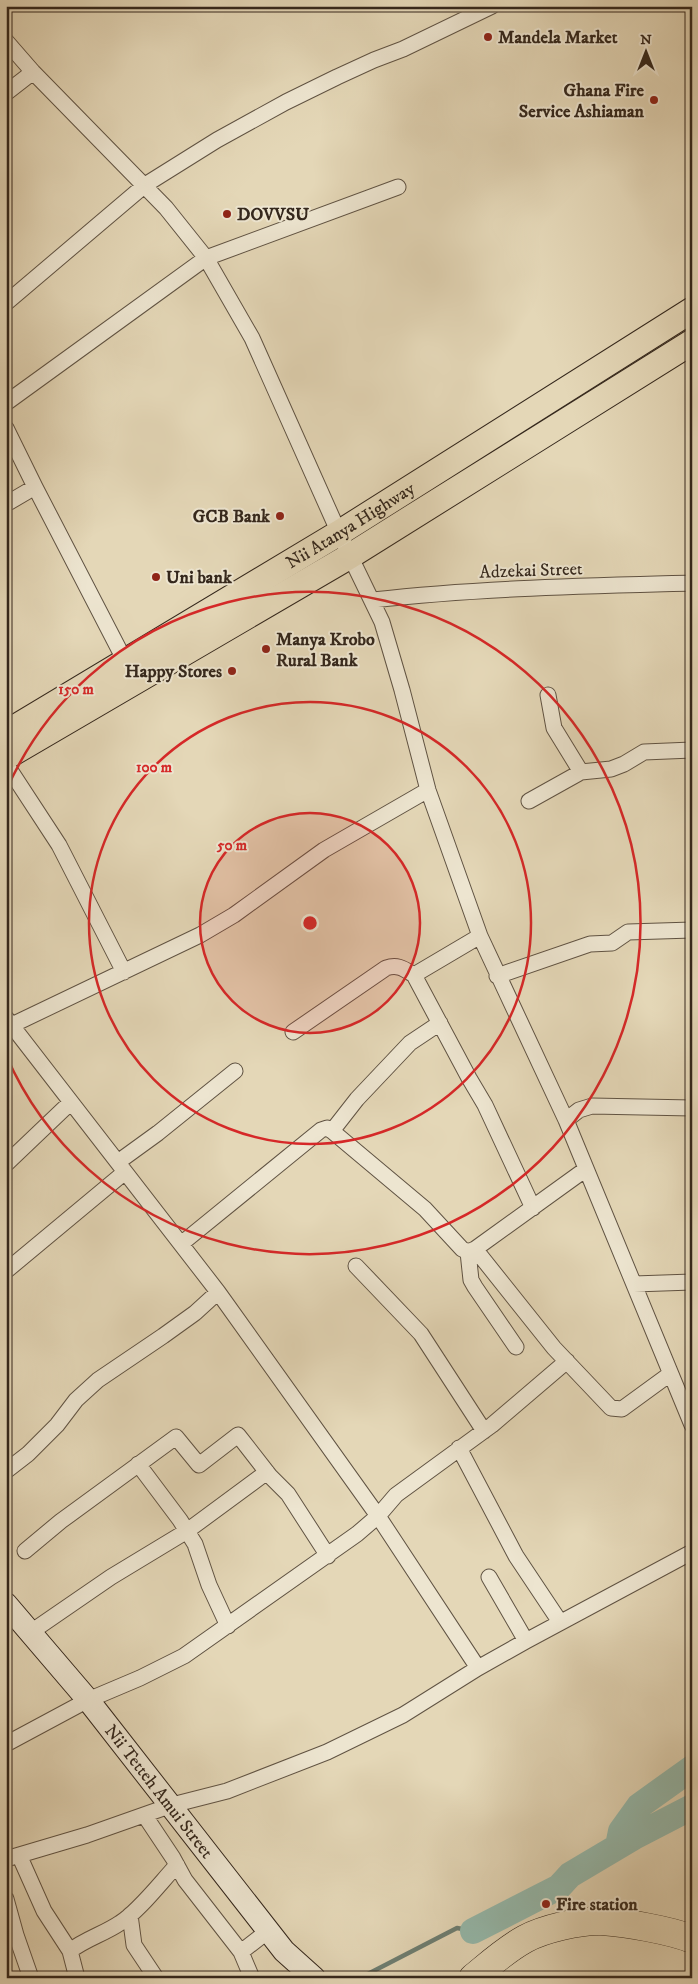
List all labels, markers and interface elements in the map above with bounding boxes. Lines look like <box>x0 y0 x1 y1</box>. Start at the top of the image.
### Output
place label: Mandela Market <box>498 27 618 49</box>
north arrow <box>620 28 670 78</box>
marker: Mandela Market <box>482 31 494 43</box>
text: N <box>640 31 652 49</box>
place label: Ghana Fire Service Ashiaman <box>519 80 645 123</box>
marker: Ghana Fire Service Ashiaman <box>648 94 660 106</box>
place label: DOVVSU <box>237 204 309 226</box>
marker: DOVVSU <box>221 208 233 220</box>
street label: Nii Atanya Highway <box>282 478 419 574</box>
place label: GCB Bank <box>193 506 271 528</box>
marker: GCB Bank <box>274 510 286 522</box>
street label: Adzekai Street <box>479 558 583 584</box>
place label: Uni bank <box>166 567 233 589</box>
marker: Uni bank <box>150 571 162 583</box>
place label: Manya Krobo Rural Bank <box>276 629 375 672</box>
marker: Manya Krobo Rural Bank <box>260 643 272 655</box>
place label: Happy Stores <box>125 661 222 683</box>
marker: Happy Stores <box>226 665 238 677</box>
text: 150 m <box>58 680 94 699</box>
text: 100 m <box>136 758 173 777</box>
text: 50 m <box>216 836 248 855</box>
centre of rings <box>301 914 319 932</box>
street label: Nii Tetteh Amui Street <box>99 1721 218 1863</box>
place label: Fire station <box>556 1894 638 1916</box>
marker: Fire station <box>540 1898 552 1910</box>

